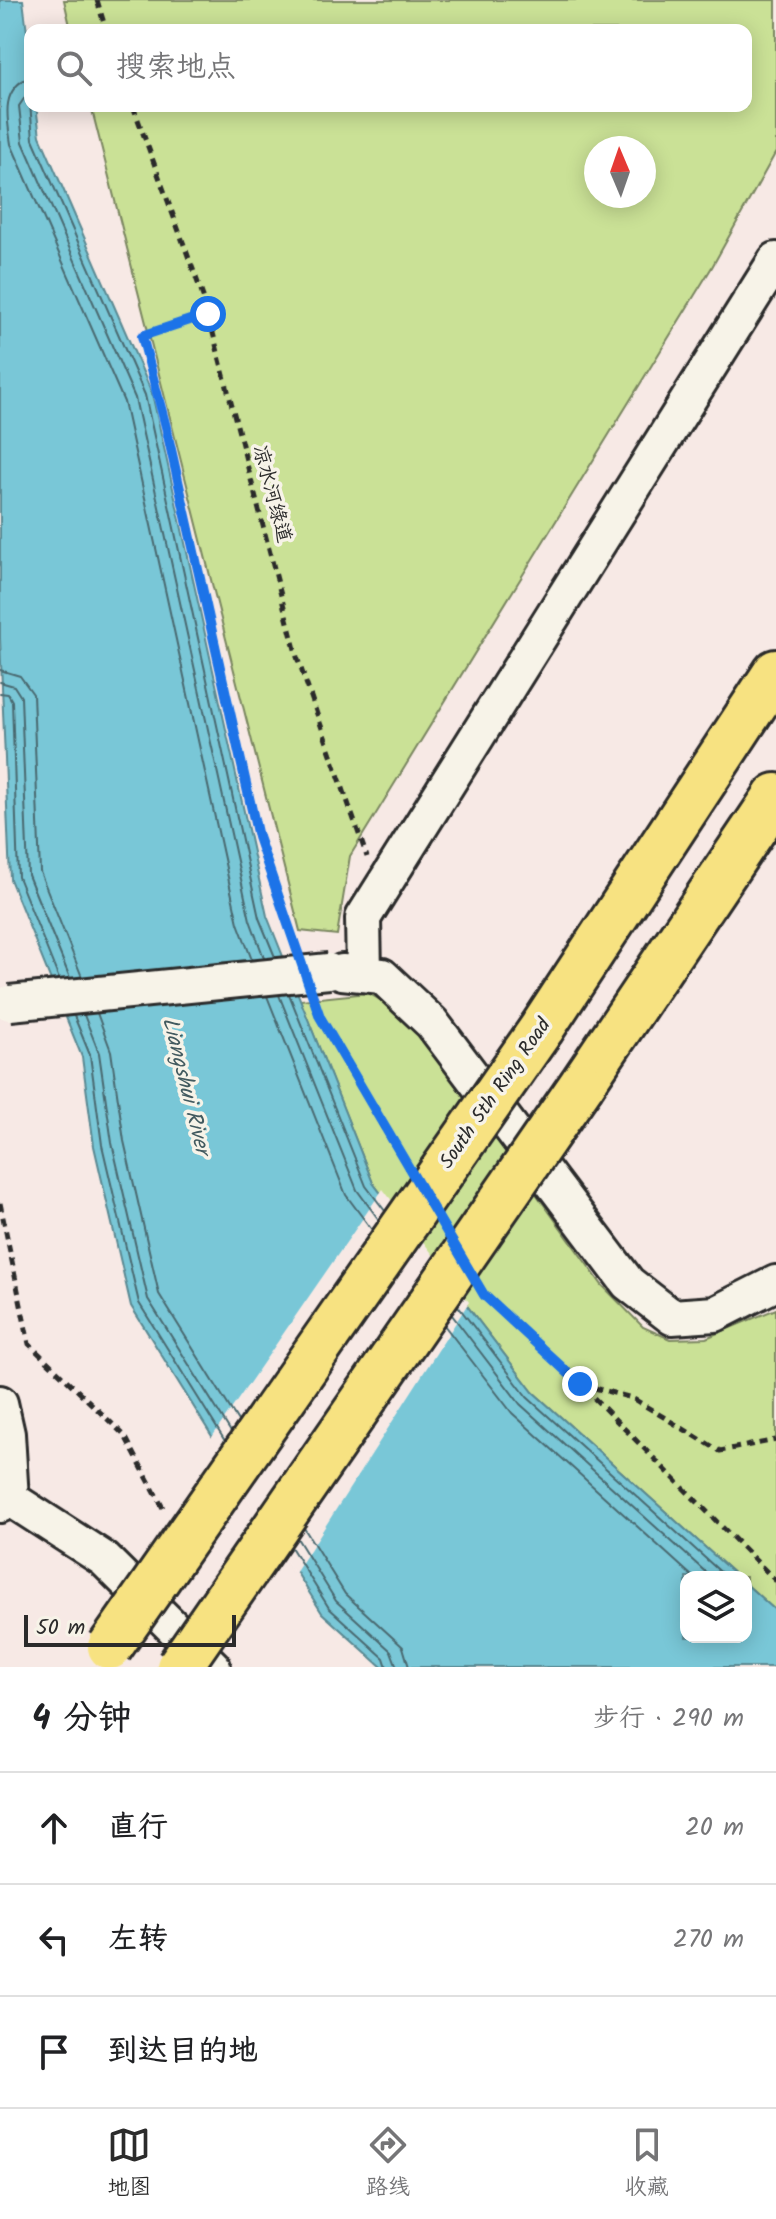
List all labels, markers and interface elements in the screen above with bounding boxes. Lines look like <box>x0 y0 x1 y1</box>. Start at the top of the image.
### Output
search box <box>24 24 752 112</box>
text: 搜索地点 <box>116 44 236 92</box>
icon: search <box>52 46 96 90</box>
north arrow <box>584 136 656 208</box>
route start <box>190 296 226 332</box>
street label: 凉水河绿道 <box>243 442 299 546</box>
street label: South 5th Ring Road <box>432 1011 561 1176</box>
water label: Liangshui River <box>151 1014 220 1163</box>
route end <box>562 1366 598 1402</box>
map controls <box>680 1571 752 1643</box>
button: layers <box>680 1571 752 1643</box>
scale bar <box>24 1611 236 1647</box>
text: 50 m <box>36 1611 85 1646</box>
text: 4 分钟 <box>32 1692 132 1746</box>
text: 步行 · 290 m <box>593 1698 744 1740</box>
text: 直行 <box>108 1804 168 1852</box>
icon: ahead <box>32 1806 76 1850</box>
text: 20 m <box>685 1807 744 1849</box>
text: 左转 <box>108 1916 168 1964</box>
icon: left <box>32 1918 76 1962</box>
text: 270 m <box>673 1919 744 1961</box>
text: 到达目的地 <box>108 2028 258 2076</box>
icon: arrive <box>32 2030 76 2074</box>
tab: 地图 <box>107 2123 151 2206</box>
tab: 路线 <box>366 2123 410 2206</box>
tab: 收藏 <box>625 2123 669 2206</box>

